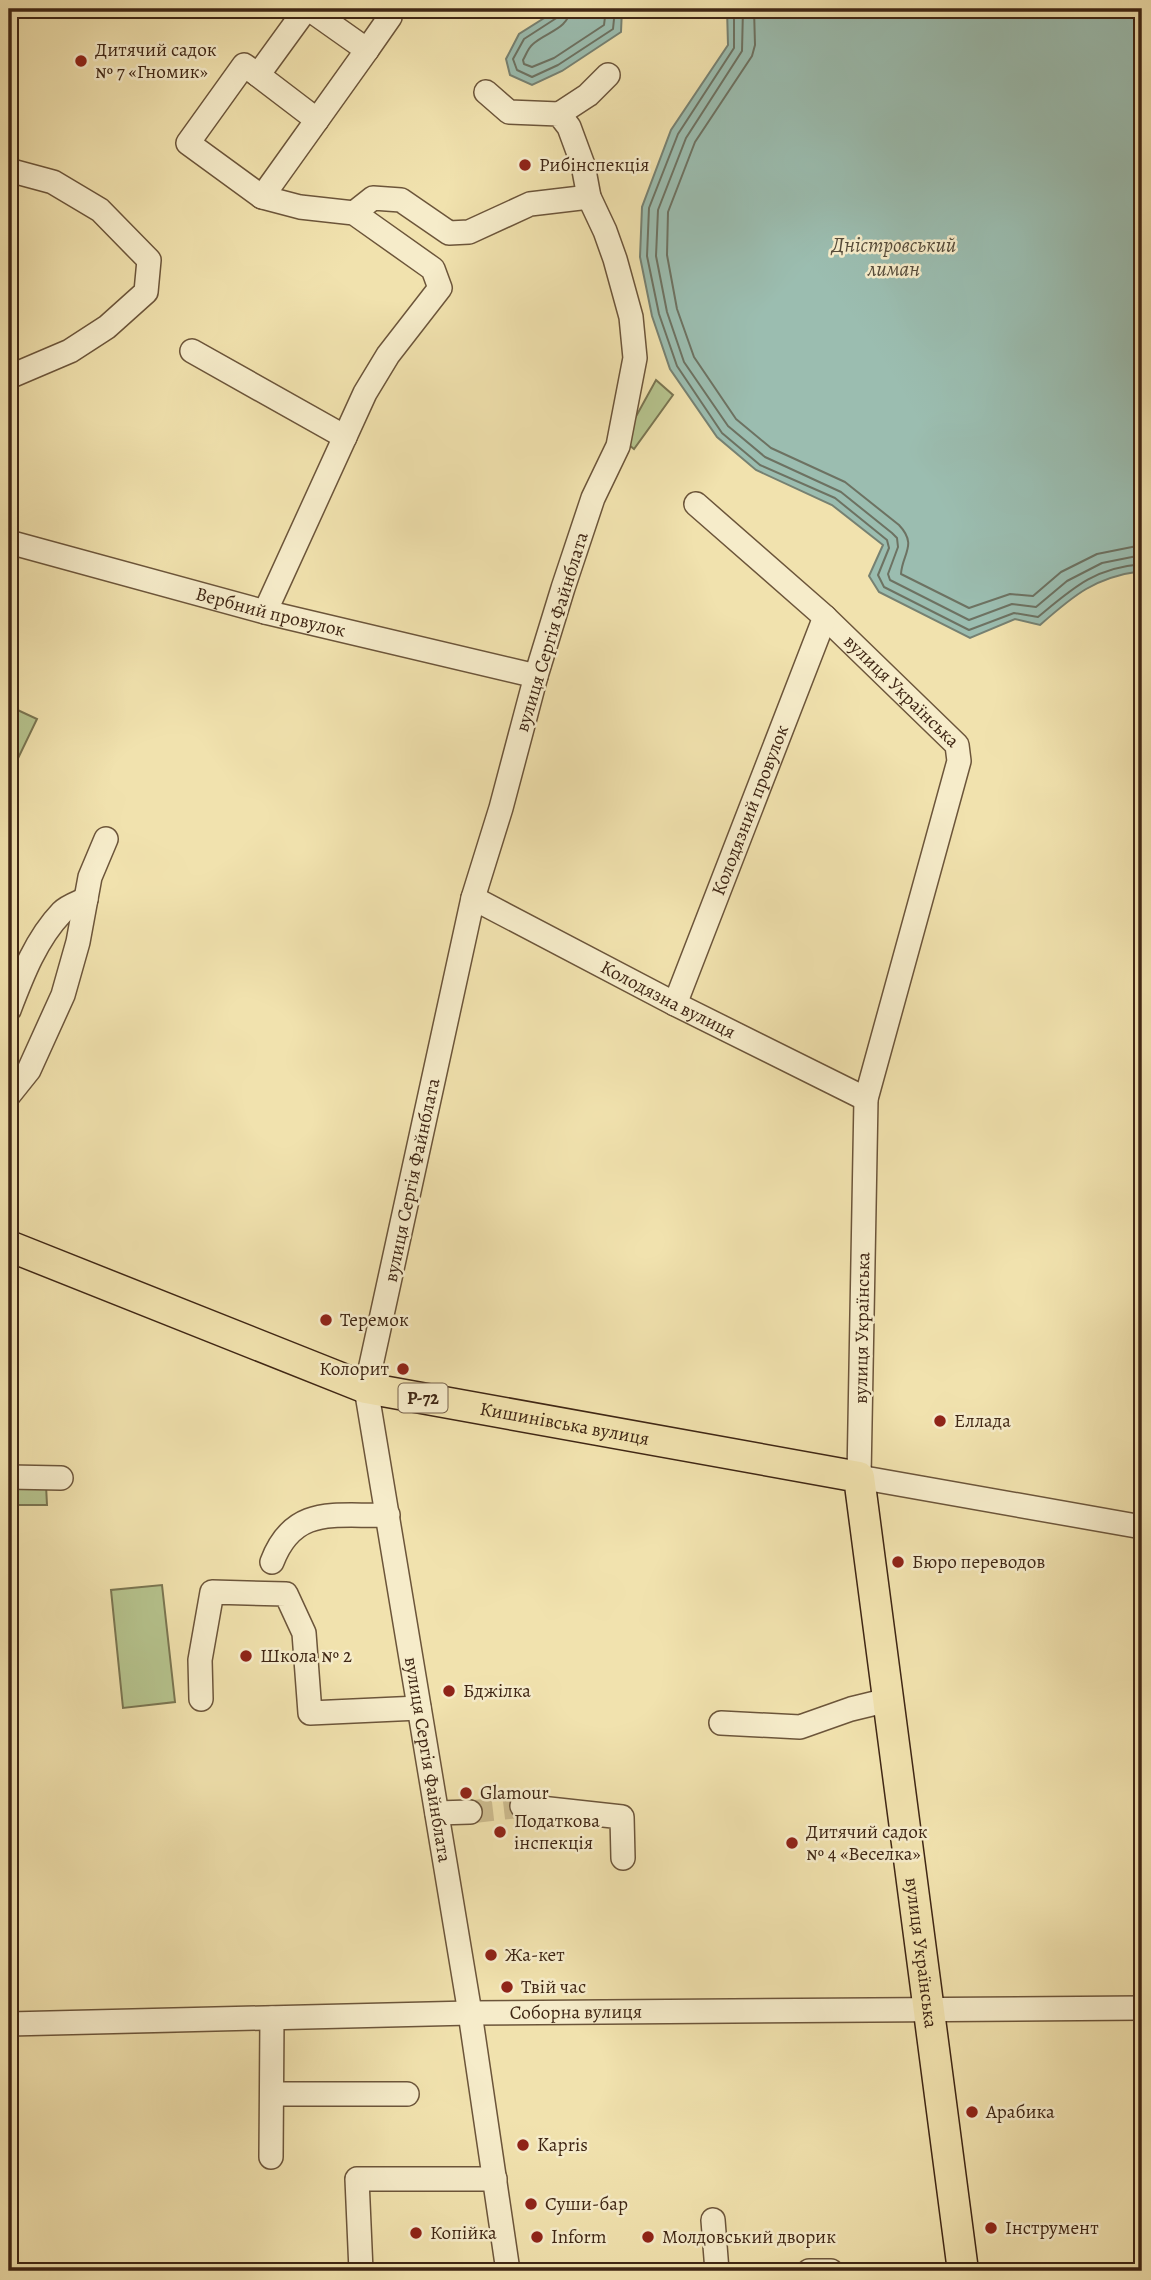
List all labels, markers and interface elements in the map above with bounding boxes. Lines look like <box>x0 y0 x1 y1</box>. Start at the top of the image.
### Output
place label: Дитячий садок № 7 «Гномик» <box>95 37 217 85</box>
marker: Дитячий садок № 7 «Гномик» <box>73 53 89 69</box>
place label: Рибінспекція <box>539 152 649 178</box>
marker: Рибінспекція <box>517 157 533 173</box>
water label: Дністровський лиман <box>830 231 956 283</box>
street label: вулиця Сергія Файнблата <box>509 529 595 735</box>
street label: Вербний провулок <box>193 581 348 644</box>
street label: вулиця Українська <box>838 629 965 753</box>
street label: Колодязний провулок <box>705 721 795 899</box>
street label: Колодязна вулиця <box>596 954 740 1045</box>
street label: вулиця Сергія Файнблата <box>378 1075 446 1284</box>
street label: вулиця Українська <box>848 1252 876 1404</box>
place label: Теремок <box>340 1307 409 1333</box>
marker: Теремок <box>318 1312 334 1328</box>
place label: Колорит <box>319 1356 390 1382</box>
marker: Колорит <box>395 1361 411 1377</box>
road number: Р-72 <box>398 1384 448 1413</box>
street label: Кишинівська вулиця <box>478 1396 652 1452</box>
place label: Еллада <box>954 1408 1011 1434</box>
marker: Еллада <box>932 1413 948 1429</box>
place label: Бюро переводов <box>912 1549 1045 1575</box>
marker: Бюро переводов <box>890 1554 906 1570</box>
place label: Школа № 2 <box>260 1643 352 1669</box>
marker: Школа № 2 <box>238 1648 254 1664</box>
street label: вулиця Сергія Файнблата <box>398 1655 458 1865</box>
place label: Бджілка <box>463 1678 531 1704</box>
marker: Бджілка <box>441 1683 457 1699</box>
place label: Glamour <box>480 1780 549 1806</box>
marker: Glamour <box>458 1785 474 1801</box>
place label: Податкова інспекція <box>514 1808 600 1856</box>
place label: Дитячий садок № 4 «Веселка» <box>806 1819 928 1867</box>
marker: Податкова інспекція <box>492 1824 508 1840</box>
marker: Дитячий садок № 4 «Веселка» <box>784 1835 800 1851</box>
street label: вулиця Українська <box>899 1876 944 2030</box>
place label: Жа-кет <box>505 1942 565 1968</box>
marker: Жа-кет <box>483 1947 499 1963</box>
place label: Твій час <box>521 1974 586 2000</box>
marker: Твій час <box>499 1979 515 1995</box>
street label: Соборна вулиця <box>510 1999 642 2026</box>
place label: Арабика <box>985 2099 1055 2125</box>
marker: Арабика <box>964 2104 980 2120</box>
place label: Kapris <box>537 2132 588 2158</box>
marker: Kapris <box>515 2137 531 2153</box>
place label: Суши-бар <box>545 2191 628 2217</box>
marker: Суши-бар <box>523 2196 539 2212</box>
place label: Інструмент <box>1005 2215 1099 2241</box>
place label: Копійка <box>430 2220 497 2246</box>
marker: Інструмент <box>983 2220 999 2236</box>
place label: Inform <box>551 2224 607 2250</box>
place label: Молдовський дворик <box>662 2224 836 2250</box>
marker: Копійка <box>408 2225 424 2241</box>
marker: Inform <box>529 2229 545 2245</box>
marker: Молдовський дворик <box>640 2229 656 2245</box>

